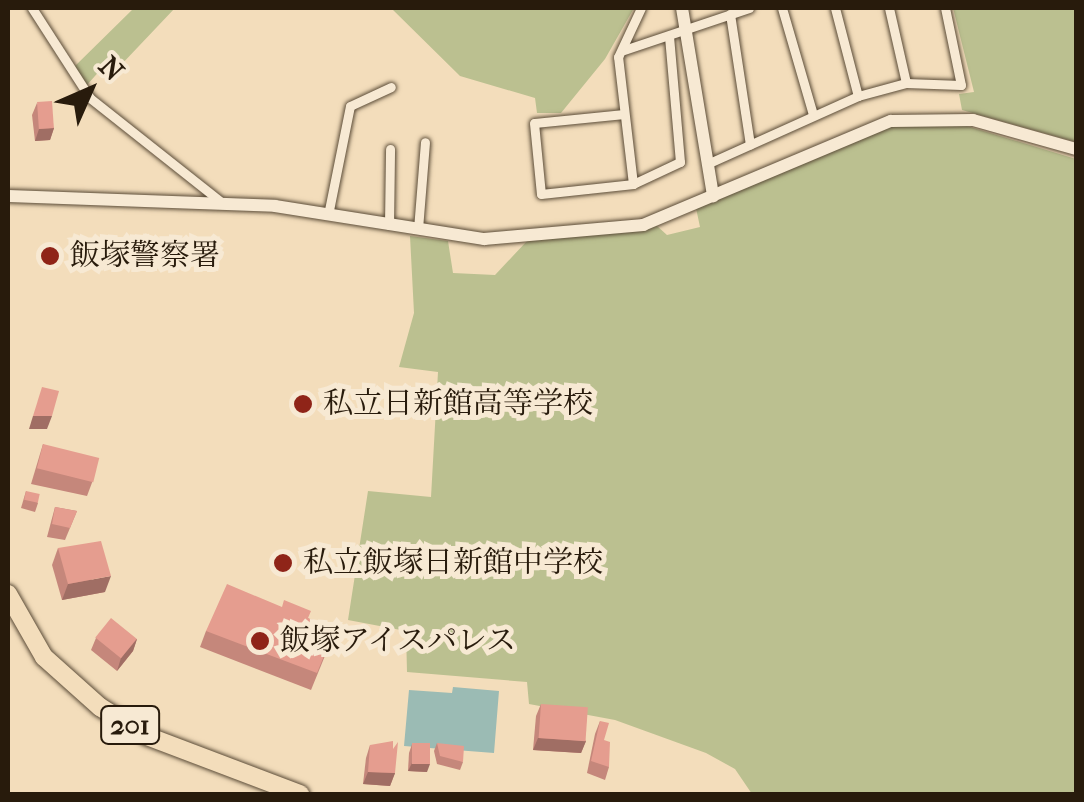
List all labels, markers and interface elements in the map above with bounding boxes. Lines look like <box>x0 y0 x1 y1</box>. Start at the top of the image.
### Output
north arrow <box>40 40 140 140</box>
text: N <box>92 49 131 88</box>
place label: 飯塚警察署 <box>70 238 220 274</box>
marker: 飯塚警察署 <box>39 245 61 267</box>
place label: 私立日新館高等学校 <box>323 386 593 422</box>
marker: 私立日新館高等学校 <box>292 393 314 415</box>
place label: 私立飯塚日新館中学校 <box>303 545 603 581</box>
marker: 私立飯塚日新館中学校 <box>272 552 294 574</box>
place label: 飯塚アイスパレス <box>280 623 520 659</box>
marker: 飯塚アイスパレス <box>249 630 271 652</box>
road number: 201 <box>100 702 160 748</box>

